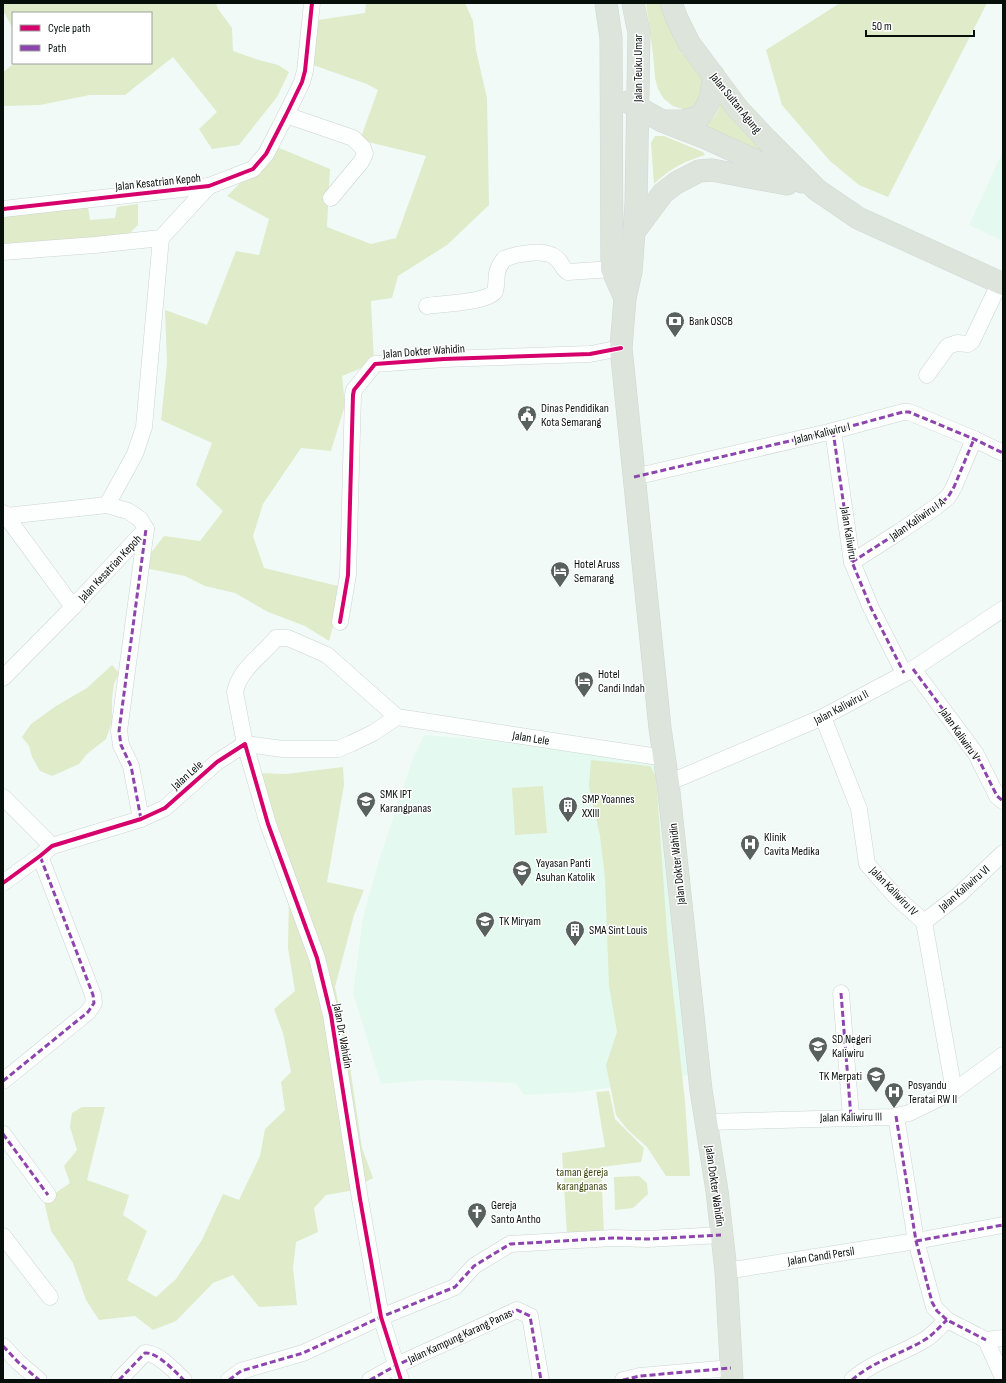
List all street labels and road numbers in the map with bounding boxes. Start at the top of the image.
street label: Jalan Teuku Umar [631,33,646,103]
street label: Jalan Sultan Agung [706,69,765,137]
street label: Jalan Kesatrian Kepoh [113,171,202,195]
street label: Jalan Dokter Wahidin [382,341,465,362]
street label: Jalan Kaliwiru I [791,419,852,448]
street label: Jalan Kaliwiru I A [886,494,949,545]
street label: Jalan Kaliwiru [837,505,860,560]
street label: Jalan Kesatrian Kepoh [75,532,145,606]
street label: Jalan Kaliwiru II [810,687,871,729]
street label: Jalan Kaliwiru V [936,704,983,764]
street label: Jalan Lele [510,728,551,749]
street label: Jalan Lele [168,757,206,794]
street label: Jalan Dokter Wahidin [666,822,689,907]
street label: Jalan Kaliwiru VI [935,862,993,915]
street label: Jalan Kaliwiru IV [866,863,921,920]
street label: Jalan Dr. Wahidin [329,1001,356,1070]
street label: Jalan Kaliwiru III [819,1109,882,1126]
street label: Jalan Dokter Wahidin [701,1143,728,1228]
street label: Jalan Candi Persil [786,1244,856,1269]
street label: Jalan Kampung Karang Panas [405,1306,515,1368]

